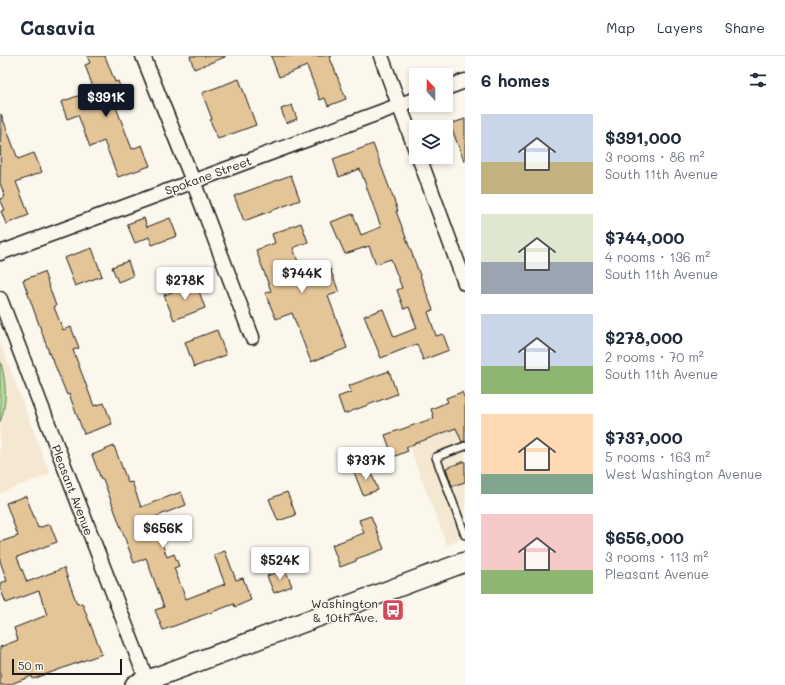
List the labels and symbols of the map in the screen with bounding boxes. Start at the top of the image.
north arrow [409,68,453,112]
pin: $391K [78,84,134,118]
street label: Spokane Street [162,152,254,198]
pin: $744K [274,260,330,294]
pin: $278K [157,267,213,301]
street label: Pleasant Avenue [48,442,98,538]
pin: $737K [338,447,394,481]
pin: $656K [135,515,191,549]
pin: $524K [252,547,308,581]
place label: Washington & 10th Ave. [311,595,378,625]
bus stop icon: Washington & 10th Ave. [380,597,406,623]
scale bar [12,657,122,676]

